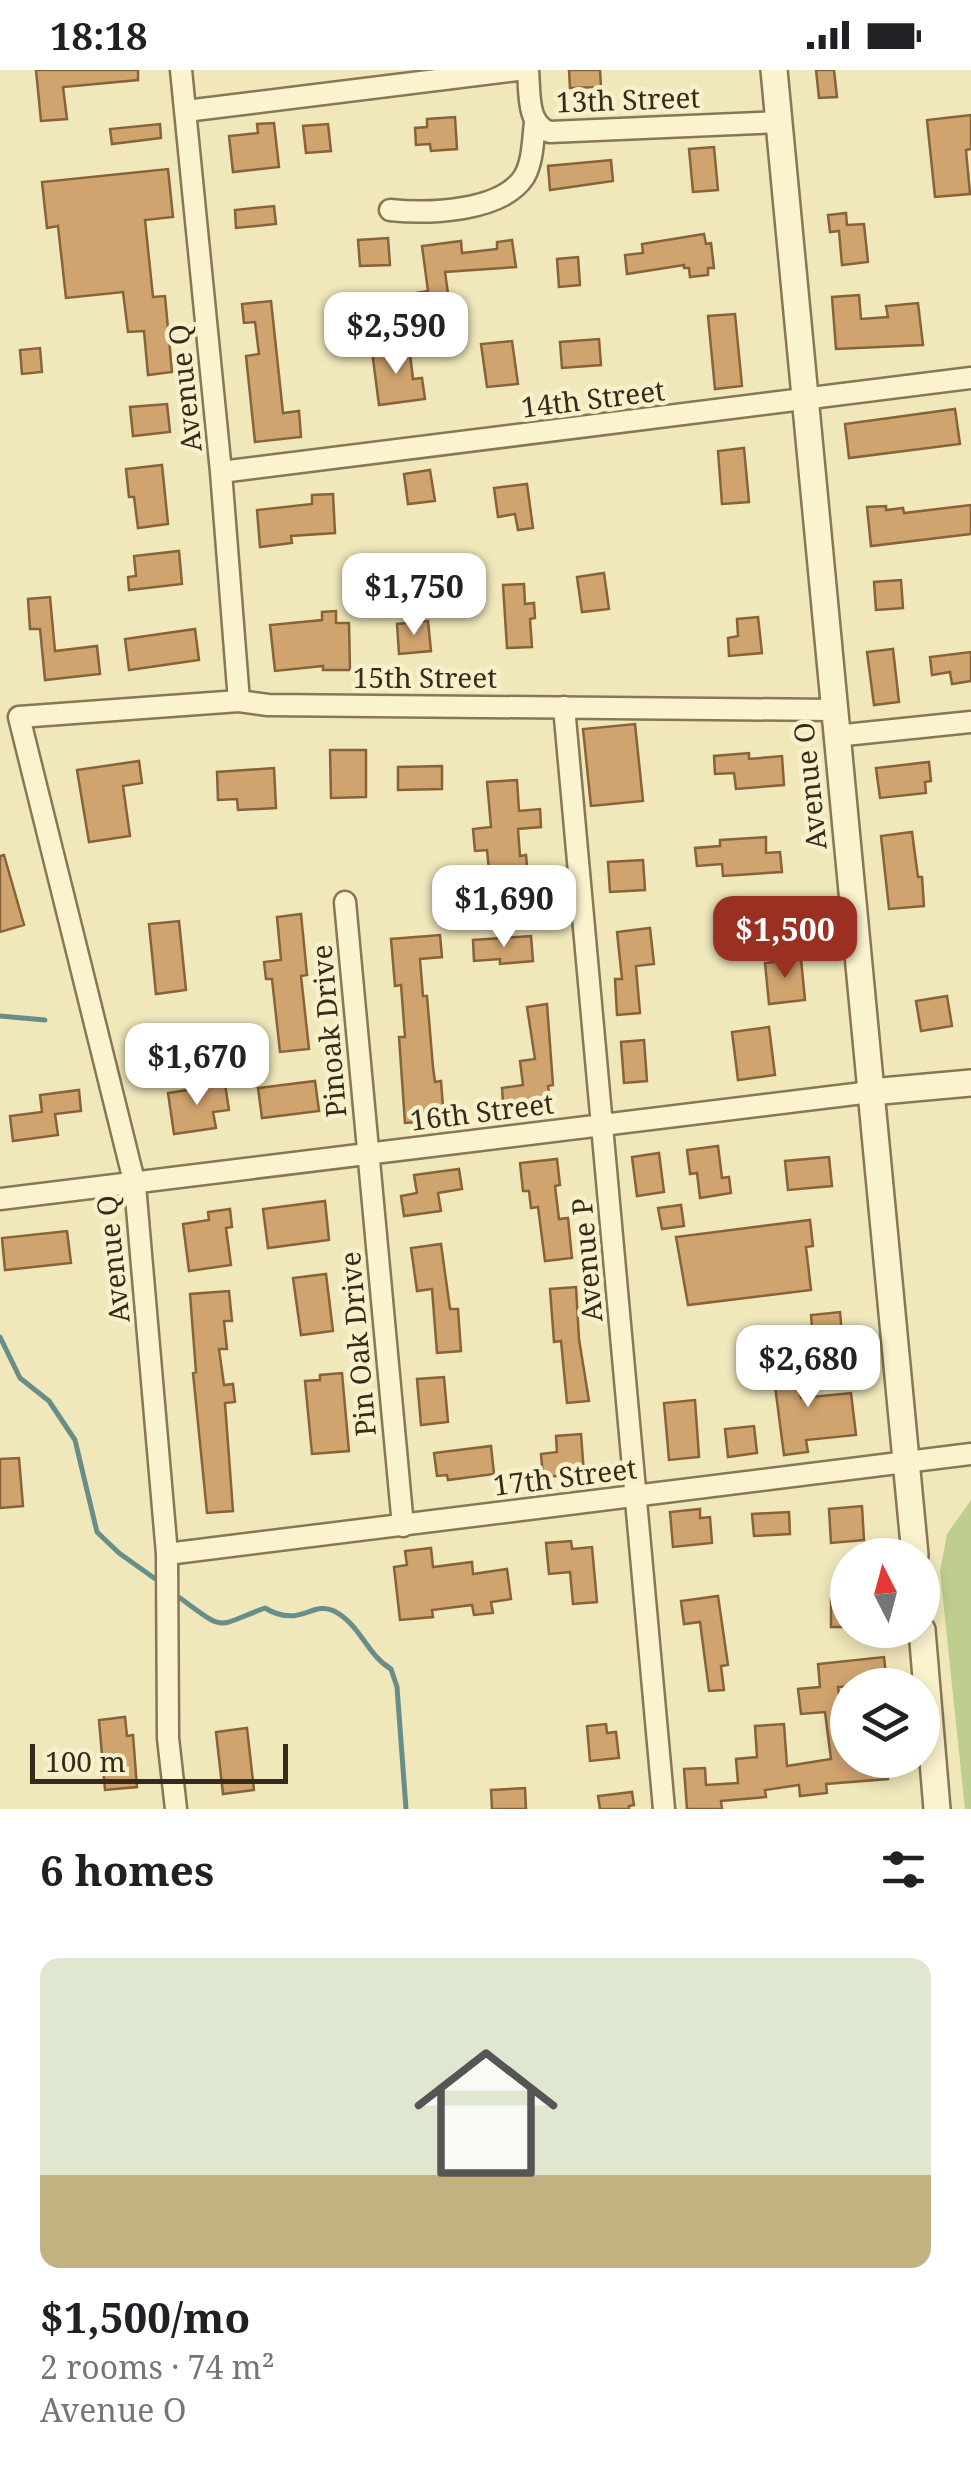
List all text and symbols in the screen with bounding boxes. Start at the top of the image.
text: 18:18 [50,9,147,61]
street label: 13th Street [555,77,701,121]
pin: $2,590 [315,292,477,377]
text: $2,590 [346,303,446,346]
street label: Avenue Q [158,322,210,454]
street label: 14th Street [519,370,667,426]
pin: $1,750 [333,553,495,638]
text: $1,750 [364,564,464,607]
street label: 15th Street [353,658,497,696]
street label: Avenue O [783,720,835,852]
pin: $1,690 [423,865,585,950]
text: $1,690 [454,876,554,919]
pin: $1,500 [704,896,866,981]
text: $1,500 [735,907,835,950]
street label: Pinoak Drive [302,943,354,1119]
pin: $1,670 [116,1023,278,1108]
text: $1,670 [147,1034,247,1077]
street label: 16th Street [408,1083,556,1139]
street label: Avenue Q [86,1193,138,1325]
street label: Avenue P [562,1197,610,1324]
street label: Pin Oak Drive [330,1250,384,1438]
pin: $2,680 [727,1325,889,1410]
text: $2,680 [758,1336,858,1379]
street label: 17th Street [491,1448,639,1504]
north arrow [830,1538,940,1648]
map controls [830,1538,940,1778]
button: layers [830,1668,940,1778]
scale bar [30,1739,288,1784]
text: 100 m [45,1742,126,1780]
text: 6 homes [40,1841,214,1898]
icon: filters [876,1842,931,1897]
icon: home [396,2023,576,2203]
text: $1,500/mo [40,2288,250,2345]
text: 2 rooms · 74 m² [40,2345,275,2388]
text: Avenue O [40,2388,186,2431]

